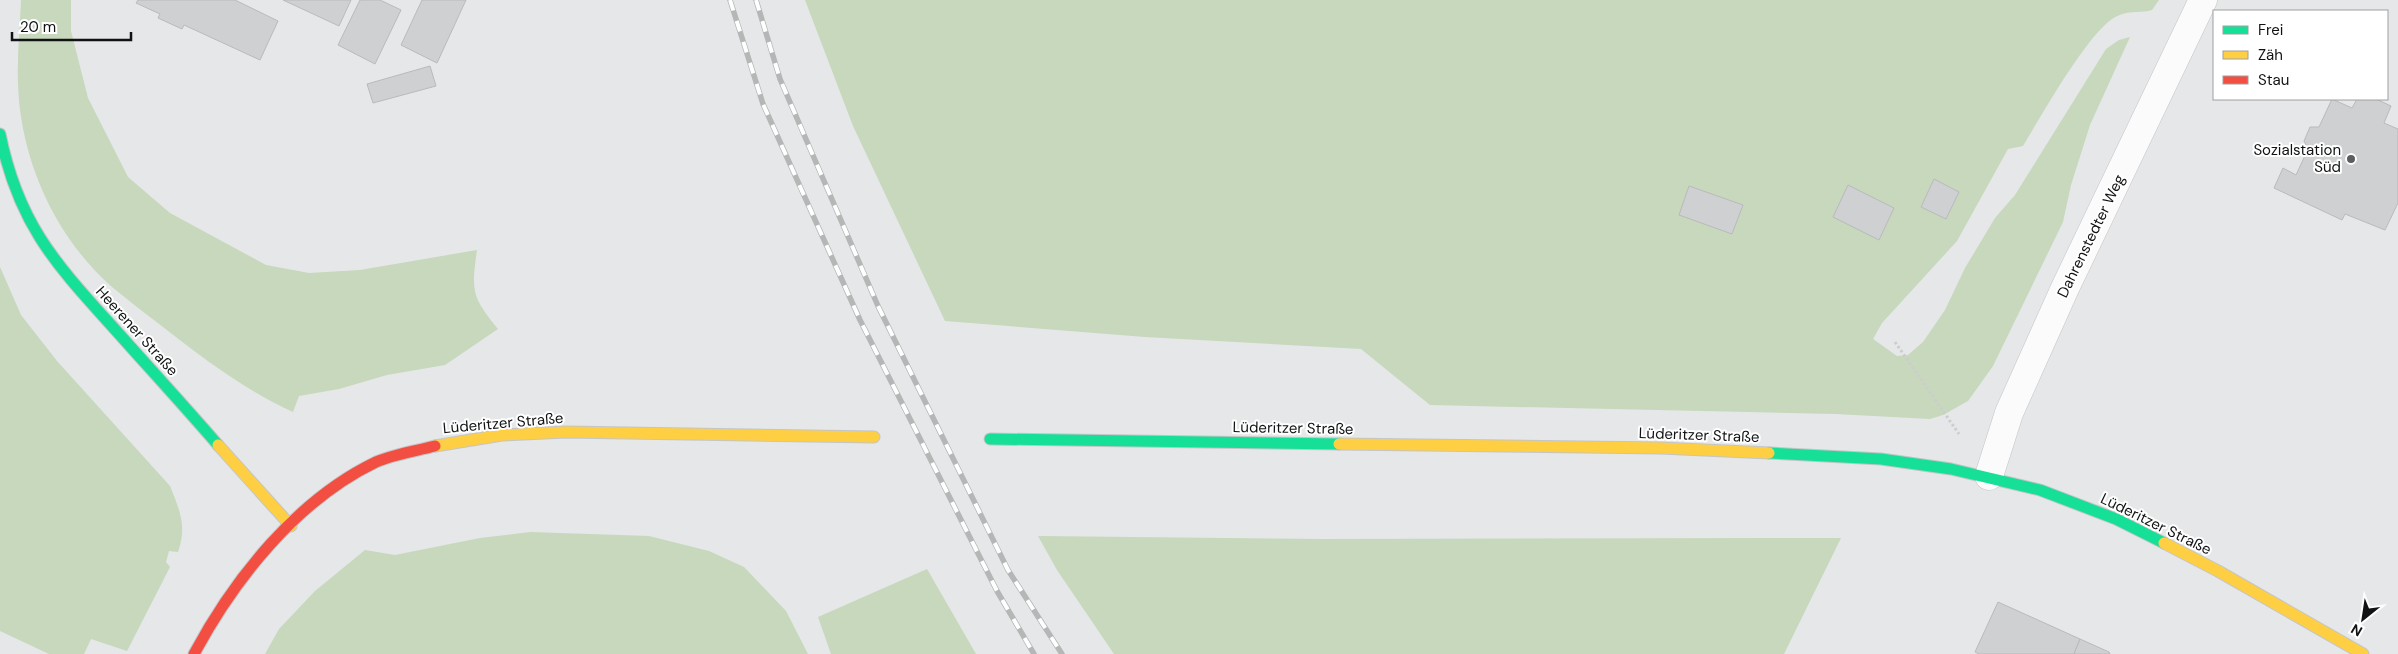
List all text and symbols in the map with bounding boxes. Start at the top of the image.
scale bar [12,10,131,42]
legend [2213,10,2388,100]
text: 20 m [20,17,56,37]
text: Frei [2258,20,2283,40]
text: Zäh [2258,45,2283,65]
text: Stau [2258,70,2289,90]
place label: Sozialstation Süd [2253,140,2341,177]
marker: Sozialstation Süd [2345,153,2357,165]
street label: Dahrenstedter Weg [2053,171,2129,301]
street label: Heerener Straße [91,282,183,380]
street label: Lüderitzer Straße [442,408,564,438]
street label: Lüderitzer Straße [1232,417,1354,439]
street label: Lüderitzer Straße [1638,423,1760,447]
street label: Lüderitzer Straße [2097,489,2215,559]
north arrow [2338,594,2388,644]
text: N [2348,620,2365,641]

